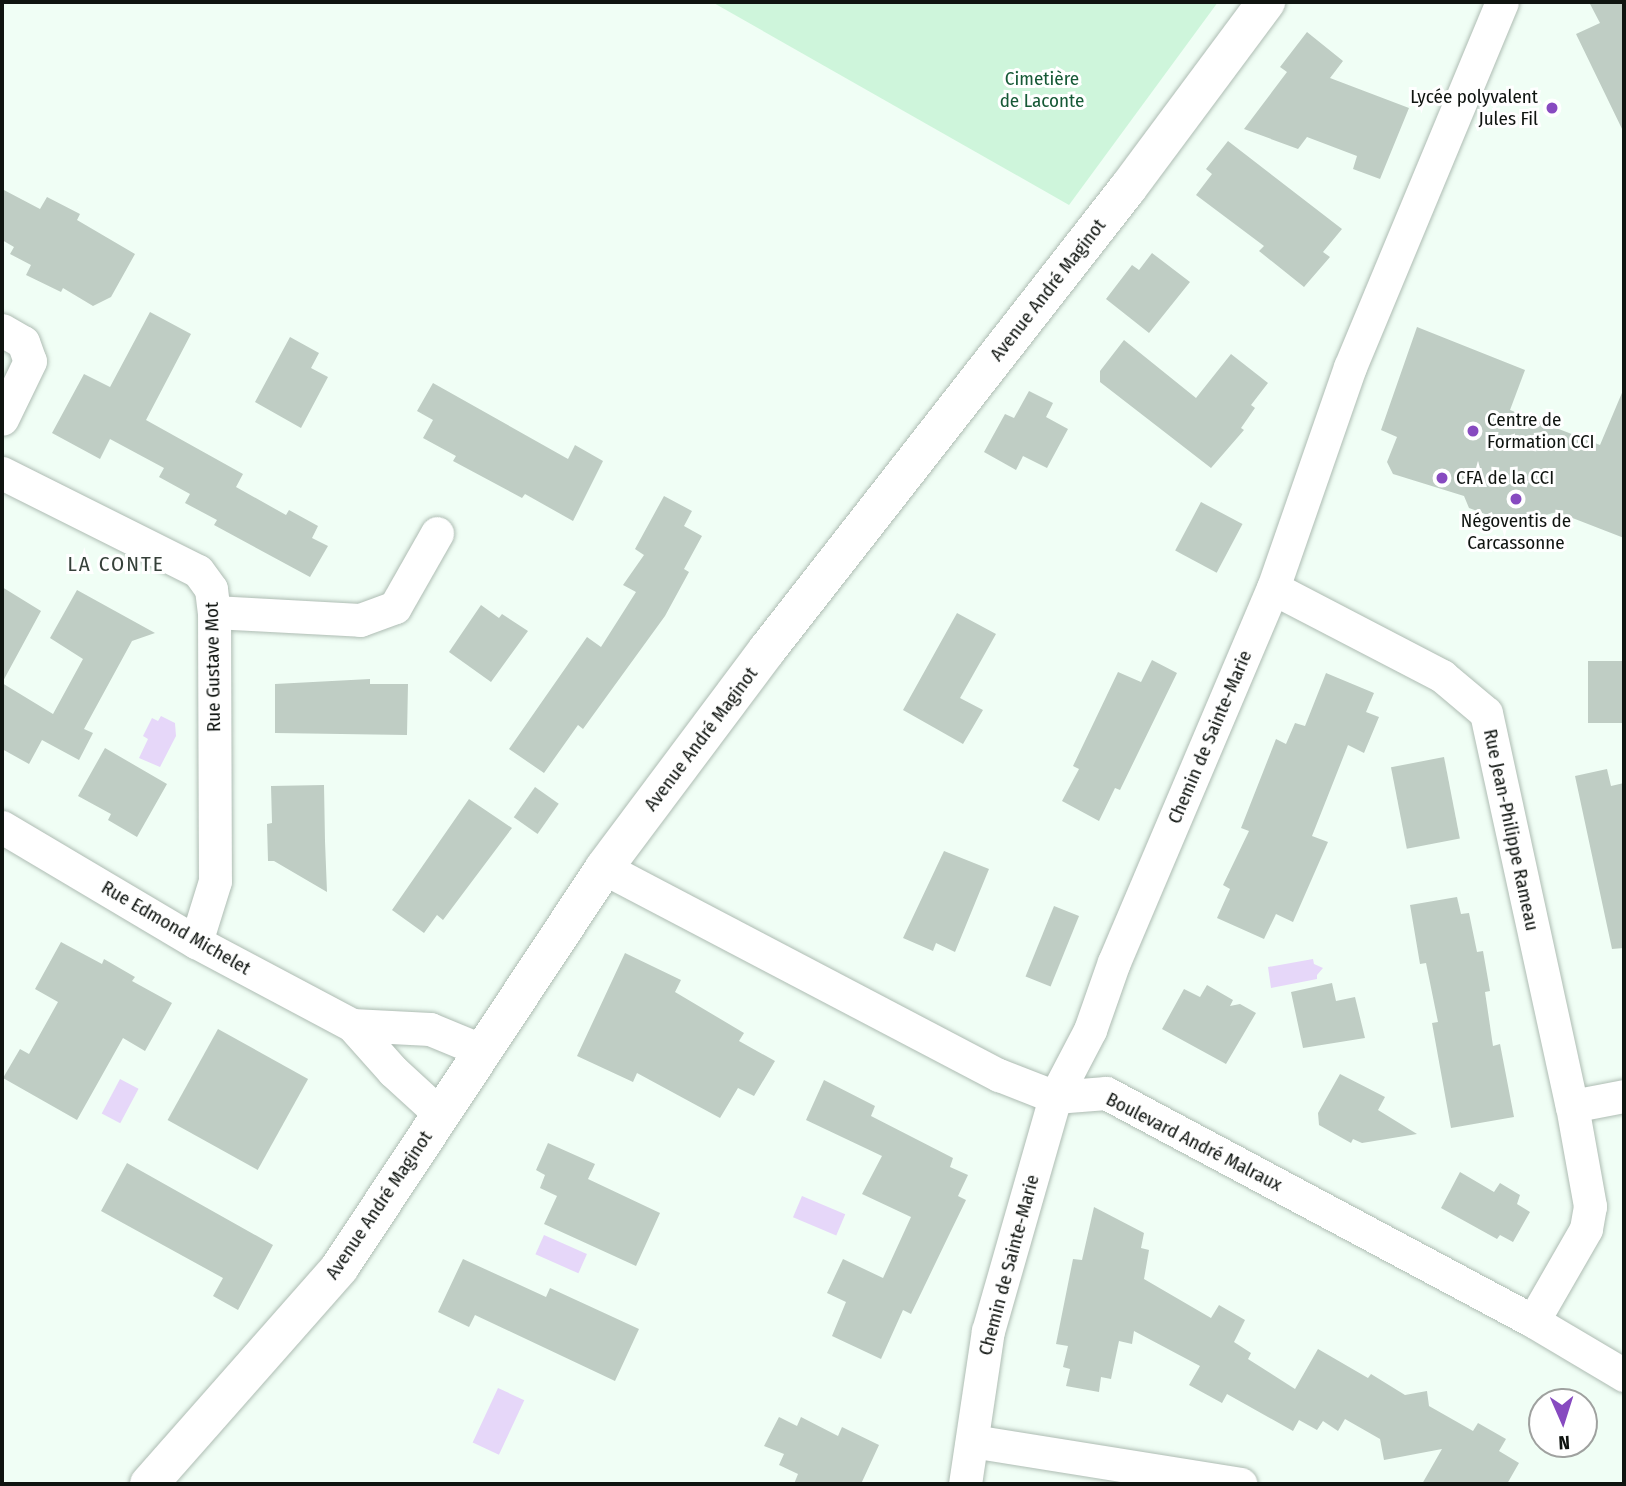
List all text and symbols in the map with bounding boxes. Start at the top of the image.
park label: Cimetière de Laconte [1000,68,1084,112]
place label: Lycée polyvalent Jules Fil [1410,86,1538,130]
marker: Lycée polyvalent Jules Fil [1544,100,1560,116]
street label: Avenue André Maginot [985,214,1111,366]
place label: Centre de Formation CCI [1487,409,1595,453]
marker: Centre de Formation CCI [1465,423,1481,439]
place label: CFA de la CCI [1456,467,1554,489]
marker: CFA de la CCI [1434,470,1450,486]
marker: Négoventis de Carcassonne [1508,491,1524,507]
place label: Négoventis de Carcassonne [1461,510,1571,554]
district label: LA CONTE [68,551,164,577]
street label: Rue Gustave Mot [200,602,226,732]
street label: Chemin de Sainte-Marie [1163,647,1257,827]
street label: Avenue André Maginot [639,663,763,815]
street label: Rue Jean-Philippe Rameau [1478,727,1544,933]
street label: Rue Edmond Michelet [97,876,255,980]
street label: Boulevard André Malraux [1102,1088,1286,1196]
street label: Avenue André Maginot [321,1126,437,1284]
street label: Chemin de Sainte-Marie [974,1172,1044,1358]
north arrow [1528,1388,1598,1458]
text: N [1558,1431,1570,1454]

